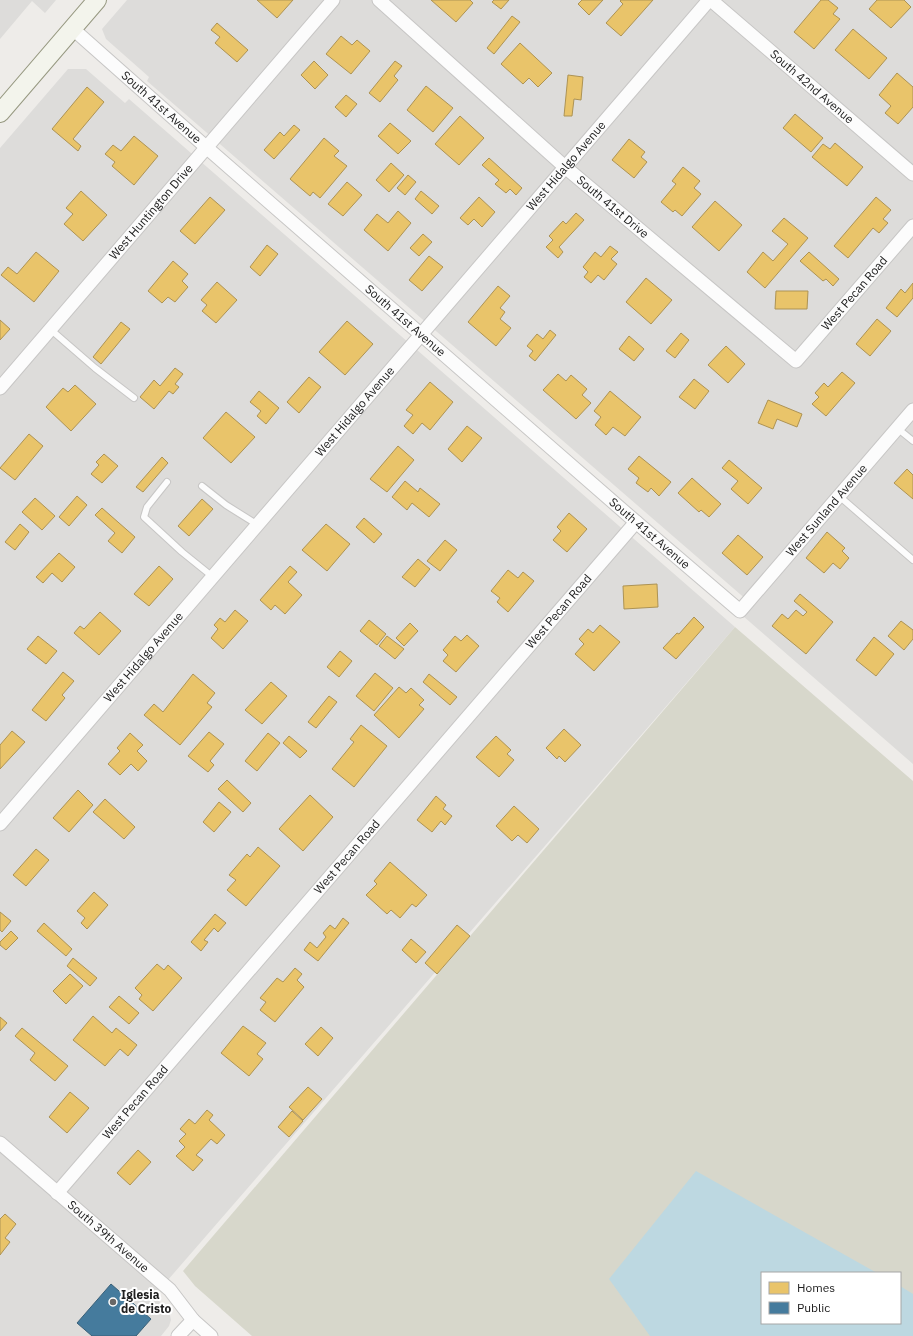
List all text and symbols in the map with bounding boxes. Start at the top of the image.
street label: South 42nd Avenue [767,46,857,127]
street label: South 41st Avenue [119,68,205,147]
street label: West Hidalgo Avenue [523,117,609,214]
street label: West Huntington Drive [106,161,196,262]
street label: South 41st Drive [574,172,652,241]
street label: West Pecan Road [818,253,890,333]
street label: South 41st Avenue [362,281,449,360]
street label: West Hidalgo Avenue [312,363,398,459]
street label: West Sunland Avenue [782,461,870,559]
street label: South 41st Avenue [606,494,694,572]
street label: West Pecan Road [522,571,595,651]
street label: West Hidalgo Avenue [100,608,186,705]
street label: West Pecan Road [311,816,383,897]
street label: West Pecan Road [99,1062,171,1142]
street label: South 39th Avenue [65,1197,153,1276]
legend [761,1272,901,1324]
text: Homes [797,1280,835,1295]
place label: Iglesia de Cristo [121,1287,171,1316]
marker: Iglesia de Cristo [108,1297,118,1307]
text: Public [797,1300,830,1315]

